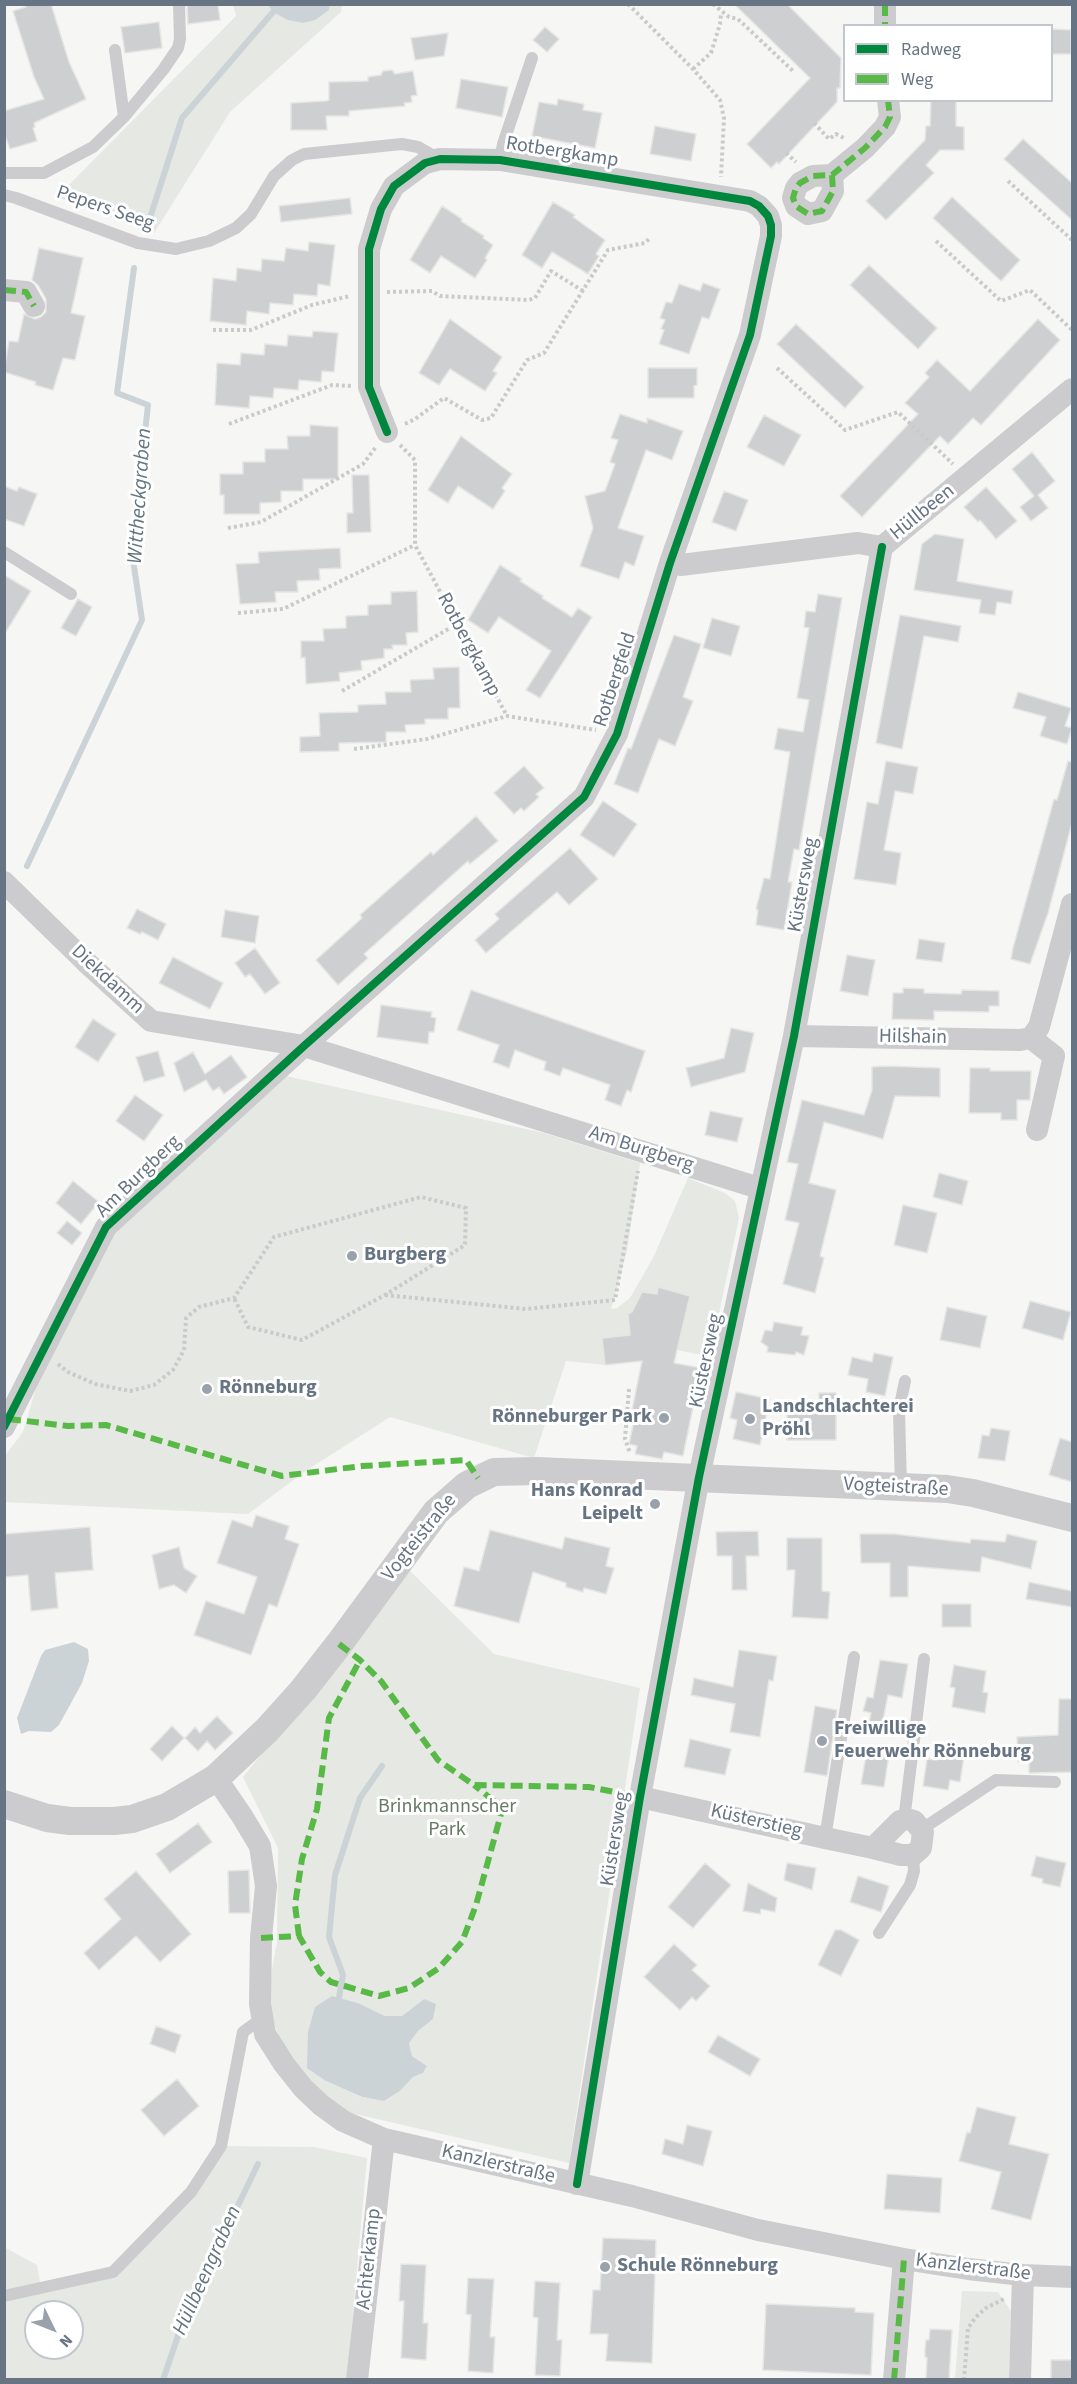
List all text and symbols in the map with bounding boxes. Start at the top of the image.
legend [843,24,1053,102]
text: Radweg [901,37,961,62]
text: Weg [901,67,933,92]
street label: Rotbergkamp [504,132,620,174]
street label: Pepers Seeg [53,181,157,237]
water label: Wittheckgraben [124,427,158,565]
street label: Hüllbeen [886,480,960,546]
street label: Rotbergkamp [431,589,505,701]
street label: Rotbergfeld [589,630,643,730]
street label: Küstersweg [784,836,824,934]
street label: Diekdamm [66,940,148,1020]
street label: Hilshain [879,1025,947,1051]
street label: Am Burgberg [586,1122,696,1178]
street label: Am Burgberg [92,1131,186,1223]
place label: Burgberg [364,1244,446,1268]
marker: Burgberg [345,1249,359,1263]
street label: Küstersweg [685,1312,729,1410]
place label: Rönneburg [219,1377,317,1401]
marker: Rönneburg [200,1382,214,1396]
place label: Landschlachterei Pröhl [762,1396,914,1443]
place label: Rönneburger Park [492,1406,652,1430]
marker: Rönneburger Park [657,1411,671,1425]
marker: Landschlachterei Pröhl [743,1412,757,1426]
street label: Vogteistraße [843,1473,949,1503]
place label: Hans Konrad Leipelt [531,1480,643,1527]
street label: Vogteistraße [378,1490,462,1586]
marker: Hans Konrad Leipelt [648,1497,662,1511]
place label: Freiwillige Feuerwehr Rönneburg [834,1718,1031,1765]
marker: Freiwillige Feuerwehr Rönneburg [815,1734,829,1748]
street label: Küstersweg [597,1790,635,1888]
park label: Brinkmannscher Park [378,1796,516,1843]
street label: Küsterstieg [708,1800,804,1844]
street label: Kanzlerstraße [439,2140,557,2190]
water label: Hüllbeengraben [168,2203,248,2339]
street label: Achterkamp [353,2207,387,2311]
street label: Kanzlerstraße [914,2249,1032,2287]
place label: Schule Rönneburg [617,2255,778,2279]
marker: Schule Rönneburg [598,2260,612,2274]
north arrow [24,2300,84,2360]
text: N [54,2330,77,2352]

